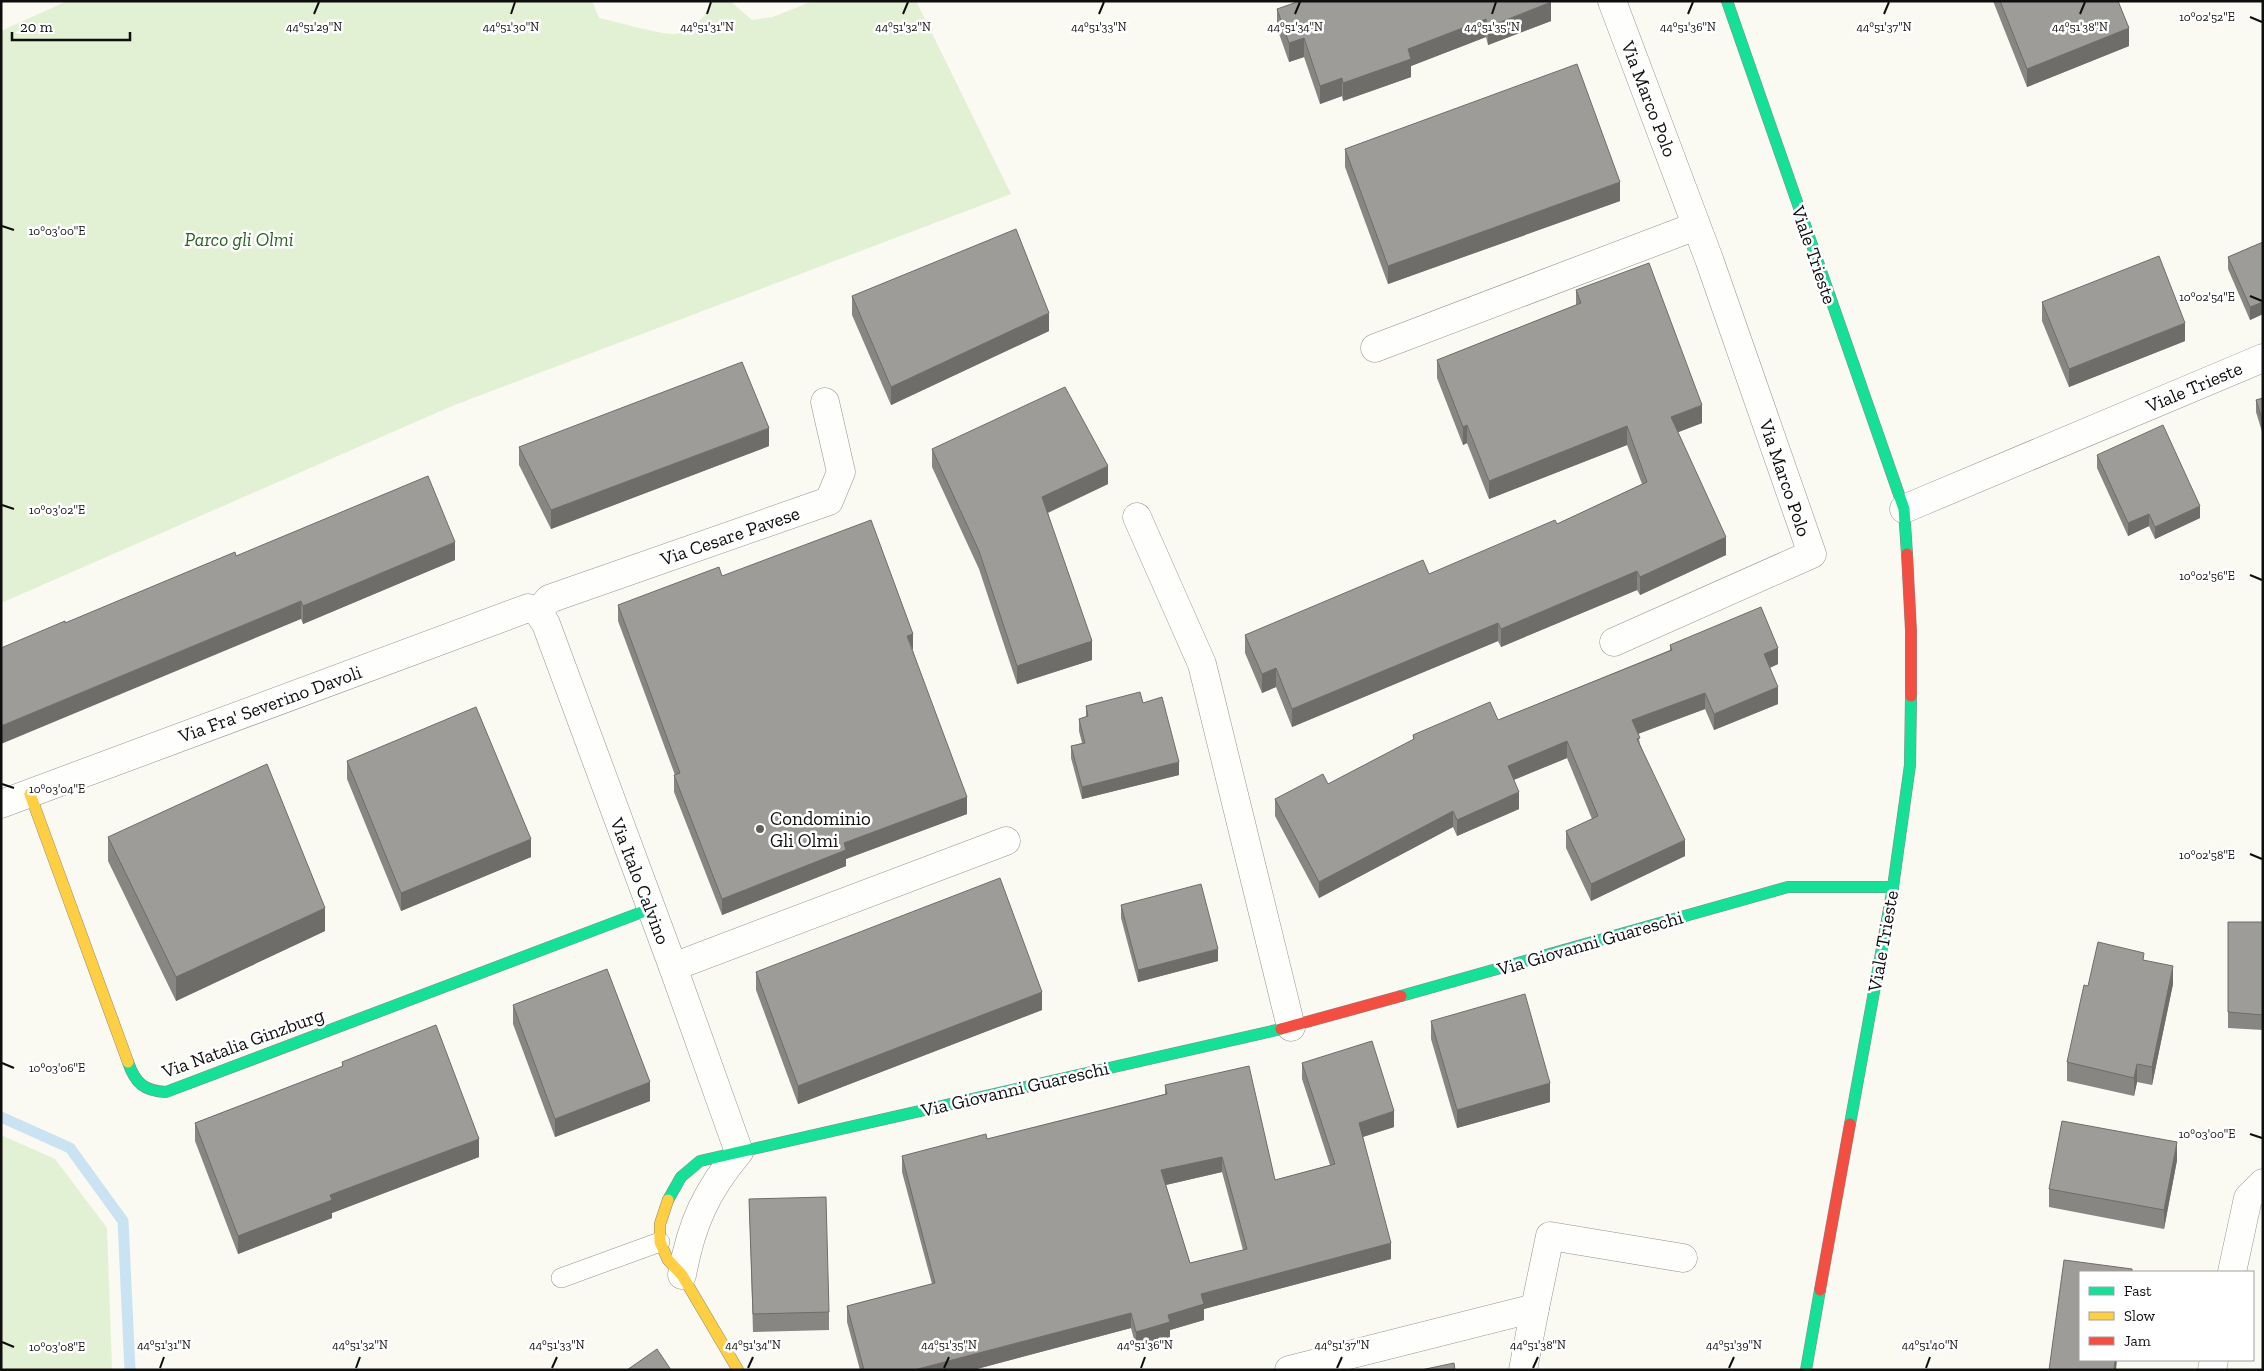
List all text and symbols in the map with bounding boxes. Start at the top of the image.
scale bar [12,10,130,42]
text: 10°02'52"E [2179,10,2235,24]
text: 20 m [20,18,53,36]
text: 44°51'29"N [286,20,342,34]
text: 44°51'30"N [483,20,539,34]
text: 44°51'31"N [680,20,734,34]
text: 44°51'32"N [875,20,931,34]
text: 44°51'33"N [1071,20,1127,34]
text: 44°51'34"N [1267,20,1323,34]
text: 44°51'35"N [1464,20,1520,34]
text: 44°51'36"N [1660,20,1716,34]
text: 44°51'37"N [1856,20,1912,34]
text: 44°51'38"N [2052,20,2108,34]
street label: Via Marco Polo [1616,37,1682,160]
street label: Viale Trieste [1786,202,1842,307]
text: 10°03'00"E [29,224,85,238]
park label: Parco gli Olmi [184,228,294,251]
text: 10°02'54"E [2179,290,2235,304]
street label: Viale Trieste [2141,356,2246,418]
street label: Via Marco Polo [1754,415,1816,540]
street label: Via Cesare Pavese [656,501,803,571]
text: 10°03'02"E [29,503,85,517]
text: 10°02'56"E [2179,569,2235,583]
street label: Via Fra' Severino Davoli [174,660,365,748]
text: 10°03'04"E [29,782,85,796]
place label: Condominio Gli Olmi [770,807,871,852]
street label: Via Italo Calvino [605,813,675,948]
marker: Condominio Gli Olmi [754,823,766,835]
text: 10°02'58"E [2179,848,2235,862]
street label: Viale Trieste [1863,889,1903,994]
street label: Via Giovanni Guareschi [1494,906,1685,981]
street label: Via Natalia Ginzburg [158,1003,328,1083]
street label: Via Giovanni Guareschi [918,1056,1111,1122]
text: 10°03'06"E [29,1061,85,1075]
text: 10°03'00"E [2179,1127,2235,1141]
legend [2079,1271,2254,1361]
text: Fast [2124,1282,2152,1300]
text: Slow [2124,1307,2156,1325]
text: Jam [2124,1332,2151,1350]
text: 44°51'31"N [137,1338,191,1352]
text: 44°51'32"N [332,1338,388,1352]
text: 44°51'33"N [529,1338,585,1352]
text: 44°51'34"N [725,1338,781,1352]
text: 44°51'35"N [921,1338,977,1352]
text: 44°51'36"N [1117,1338,1173,1352]
text: 44°51'37"N [1314,1338,1370,1352]
text: 44°51'38"N [1510,1338,1566,1352]
text: 44°51'39"N [1706,1338,1762,1352]
text: 44°51'40"N [1902,1338,1958,1352]
text: 10°03'08"E [29,1340,85,1354]

